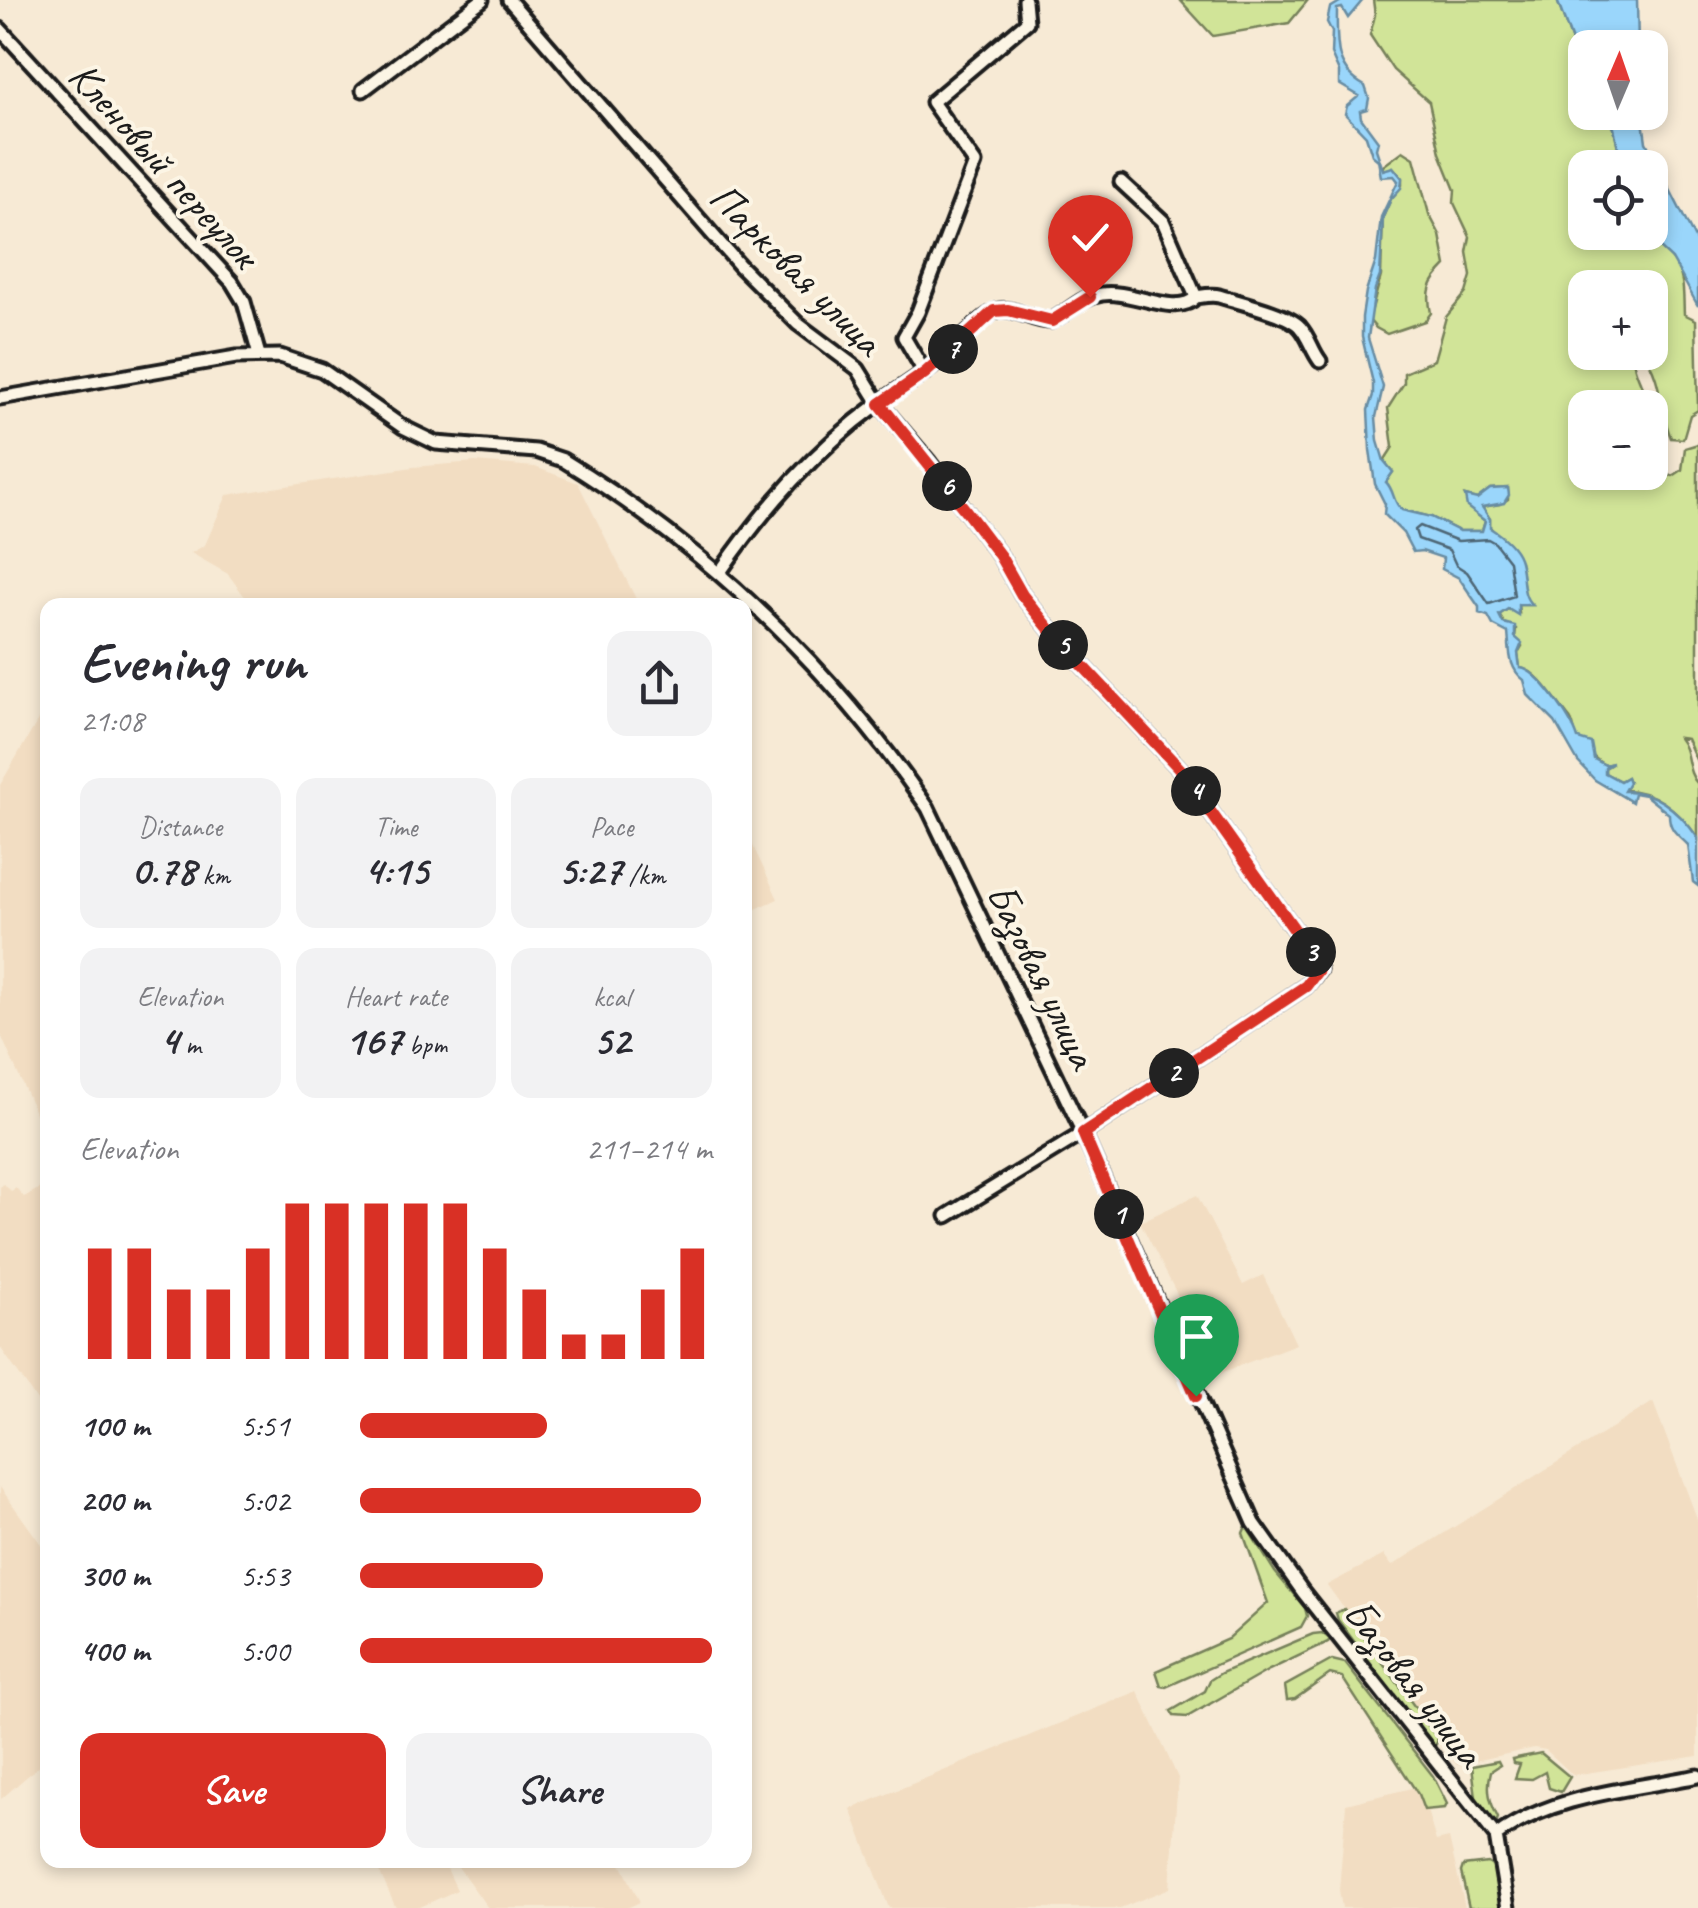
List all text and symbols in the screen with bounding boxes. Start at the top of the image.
north arrow [1568,30,1668,130]
map controls [1568,30,1668,490]
street label: Кленовый переулок [57,51,273,282]
button: locate [1568,150,1668,250]
street label: Парковая улица [698,171,896,369]
pin [1048,195,1133,298]
icon: check [1063,210,1118,265]
button: + [1568,270,1668,370]
pin: 7 [928,324,978,374]
text: 7 [947,331,959,366]
button: − [1568,390,1668,490]
pin: 6 [922,461,972,511]
text: 6 [940,468,954,503]
pin: 5 [1038,620,1088,670]
text: Evening run [80,627,305,697]
text: 5 [1057,627,1069,662]
button: share [607,631,712,736]
text: 21:08 [80,700,144,741]
pin: 4 [1171,766,1221,816]
text: 4 [1190,773,1202,808]
text: Distance [139,809,222,844]
text: Time [375,809,417,844]
text: Pace [590,809,633,844]
text: 0.78 [131,844,196,897]
text: 4:15 [364,844,428,897]
text: 5:27 [558,844,622,897]
text: km [196,857,230,892]
text: /km [622,857,665,892]
street label: Базовая улица [974,874,1110,1079]
pin: 3 [1286,927,1336,977]
text: 3 [1305,934,1317,969]
text: Elevation [137,979,223,1014]
text: Heart rate [345,979,447,1014]
text: kcal [593,979,630,1014]
text: 4 [160,1014,179,1067]
text: 167 [345,1014,402,1067]
text: 52 [593,1014,630,1067]
text: m [179,1027,201,1062]
text: bpm [402,1027,447,1062]
pin: 2 [1149,1048,1199,1098]
text: 2 [1168,1055,1180,1090]
text: Elevation [80,1128,178,1169]
text: 211–214 m [586,1128,712,1169]
pin: 1 [1094,1189,1144,1239]
text: 1 [1113,1196,1125,1231]
pin [1154,1294,1239,1397]
icon: arrive [1169,1309,1224,1364]
text: 100 m [80,1405,149,1446]
text: 5:51 [240,1405,290,1446]
text: 200 m [80,1480,149,1521]
text: 5:02 [240,1480,290,1521]
text: 300 m [80,1555,149,1596]
text: 5:53 [240,1555,290,1596]
street label: Базовая улица [1332,1588,1498,1780]
text: 400 m [80,1630,149,1671]
text: 5:00 [240,1630,290,1671]
button: Save [80,1733,386,1848]
button: Share [406,1733,712,1848]

